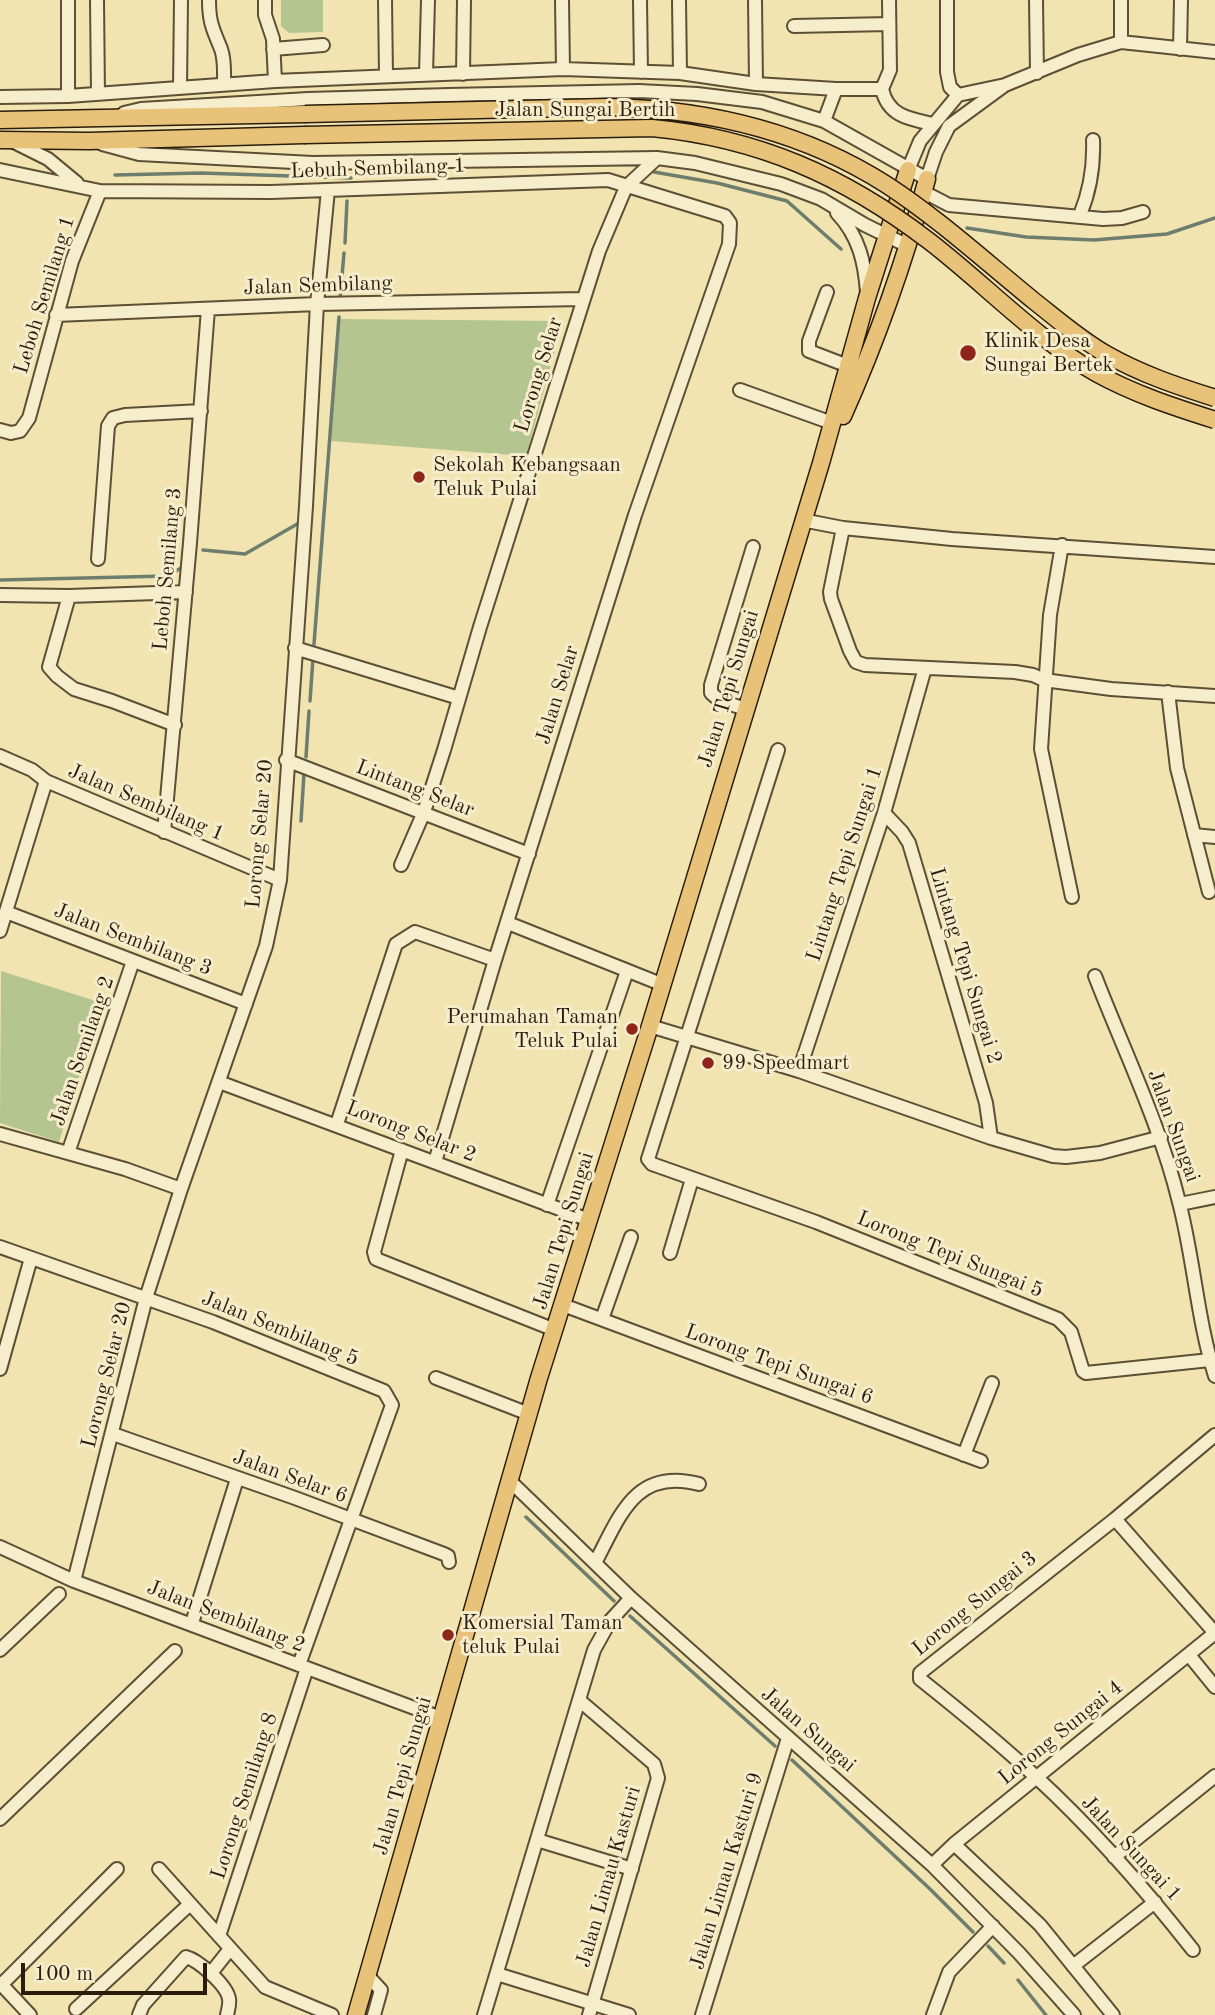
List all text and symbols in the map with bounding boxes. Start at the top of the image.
street label: Jalan Sungai Bertih [494,97,676,123]
street label: Lebuh Sembilang 1 [290,153,466,185]
street label: Leboh Semilang 1 [9,213,81,377]
street label: Jalan Sembilang [243,271,393,301]
street label: Lorong Selar [509,314,569,436]
place label: Klinik Desa Sungai Bertek [984,328,1114,378]
marker: Klinik Desa Sungai Bertek [958,343,978,363]
place label: Sekolah Kebangsaan Teluk Pulai [433,452,621,502]
marker: Sekolah Kebangsaan Teluk Pulai [411,469,427,485]
street label: Leboh Semilang 3 [148,486,188,652]
street label: Jalan Tepi Sungai [693,607,765,771]
street label: Jalan Selar [531,642,585,748]
street label: Lintang Selar [352,755,478,823]
street label: Lorong Selar 20 [241,758,279,910]
street label: Jalan Sembilang 1 [64,759,228,847]
street label: Lintang Tepi Sungai 1 [801,763,889,965]
street label: Lintang Tepi Sungai 2 [923,865,1007,1067]
street label: Jalan Sembilang 3 [50,898,216,982]
street label: Jalan Semilang 2 [46,973,120,1129]
place label: Perumahan Taman Teluk Pulai [447,1004,618,1054]
marker: Perumahan Taman Teluk Pulai [624,1021,640,1037]
place label: 99 Speedmart [722,1050,849,1076]
marker: 99 Speedmart [700,1055,716,1071]
street label: Jalan Sungai [1141,1066,1205,1186]
street label: Lorong Selar 2 [342,1096,480,1168]
street label: Jalan Tepi Sungai [528,1149,600,1313]
street label: Lorong Tepi Sungai 5 [853,1206,1047,1304]
street label: Jalan Sembilang 5 [198,1286,362,1372]
street label: Lorong Selar 20 [77,1299,137,1451]
street label: Lorong Tepi Sungai 6 [681,1319,877,1411]
street label: Jalan Selar 6 [229,1445,351,1509]
street label: Lorong Sungai 3 [908,1546,1042,1662]
street label: Jalan Sembilang 2 [143,1575,309,1659]
place label: Komersial Taman teluk Pulai [462,1610,623,1660]
marker: Komersial Taman teluk Pulai [440,1627,456,1643]
street label: Lorong Sungai 4 [994,1675,1128,1791]
street label: Jalan Sungai [755,1682,861,1778]
street label: Jalan Tepi Sungai [368,1694,438,1858]
street label: Lorong Semilang 8 [206,1709,284,1883]
street label: Jalan Limau Kasturi 9 [685,1769,769,1973]
street label: Jalan Limau Kasturi [571,1784,647,1970]
street label: Jalan Sungai 1 [1075,1791,1187,1907]
scale bar [24,1948,210,1992]
text: 100 m [34,1964,93,1985]

